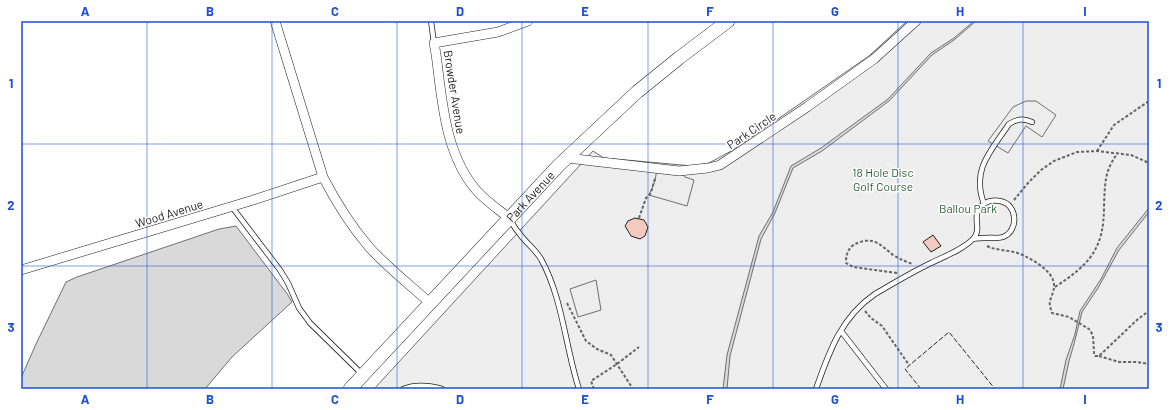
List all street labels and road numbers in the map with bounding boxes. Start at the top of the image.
street label: Browder Avenue [441,49,469,135]
street label: Park Circle [724,109,778,151]
street label: Park Avenue [503,168,557,224]
street label: Wood Avenue [133,196,205,230]

